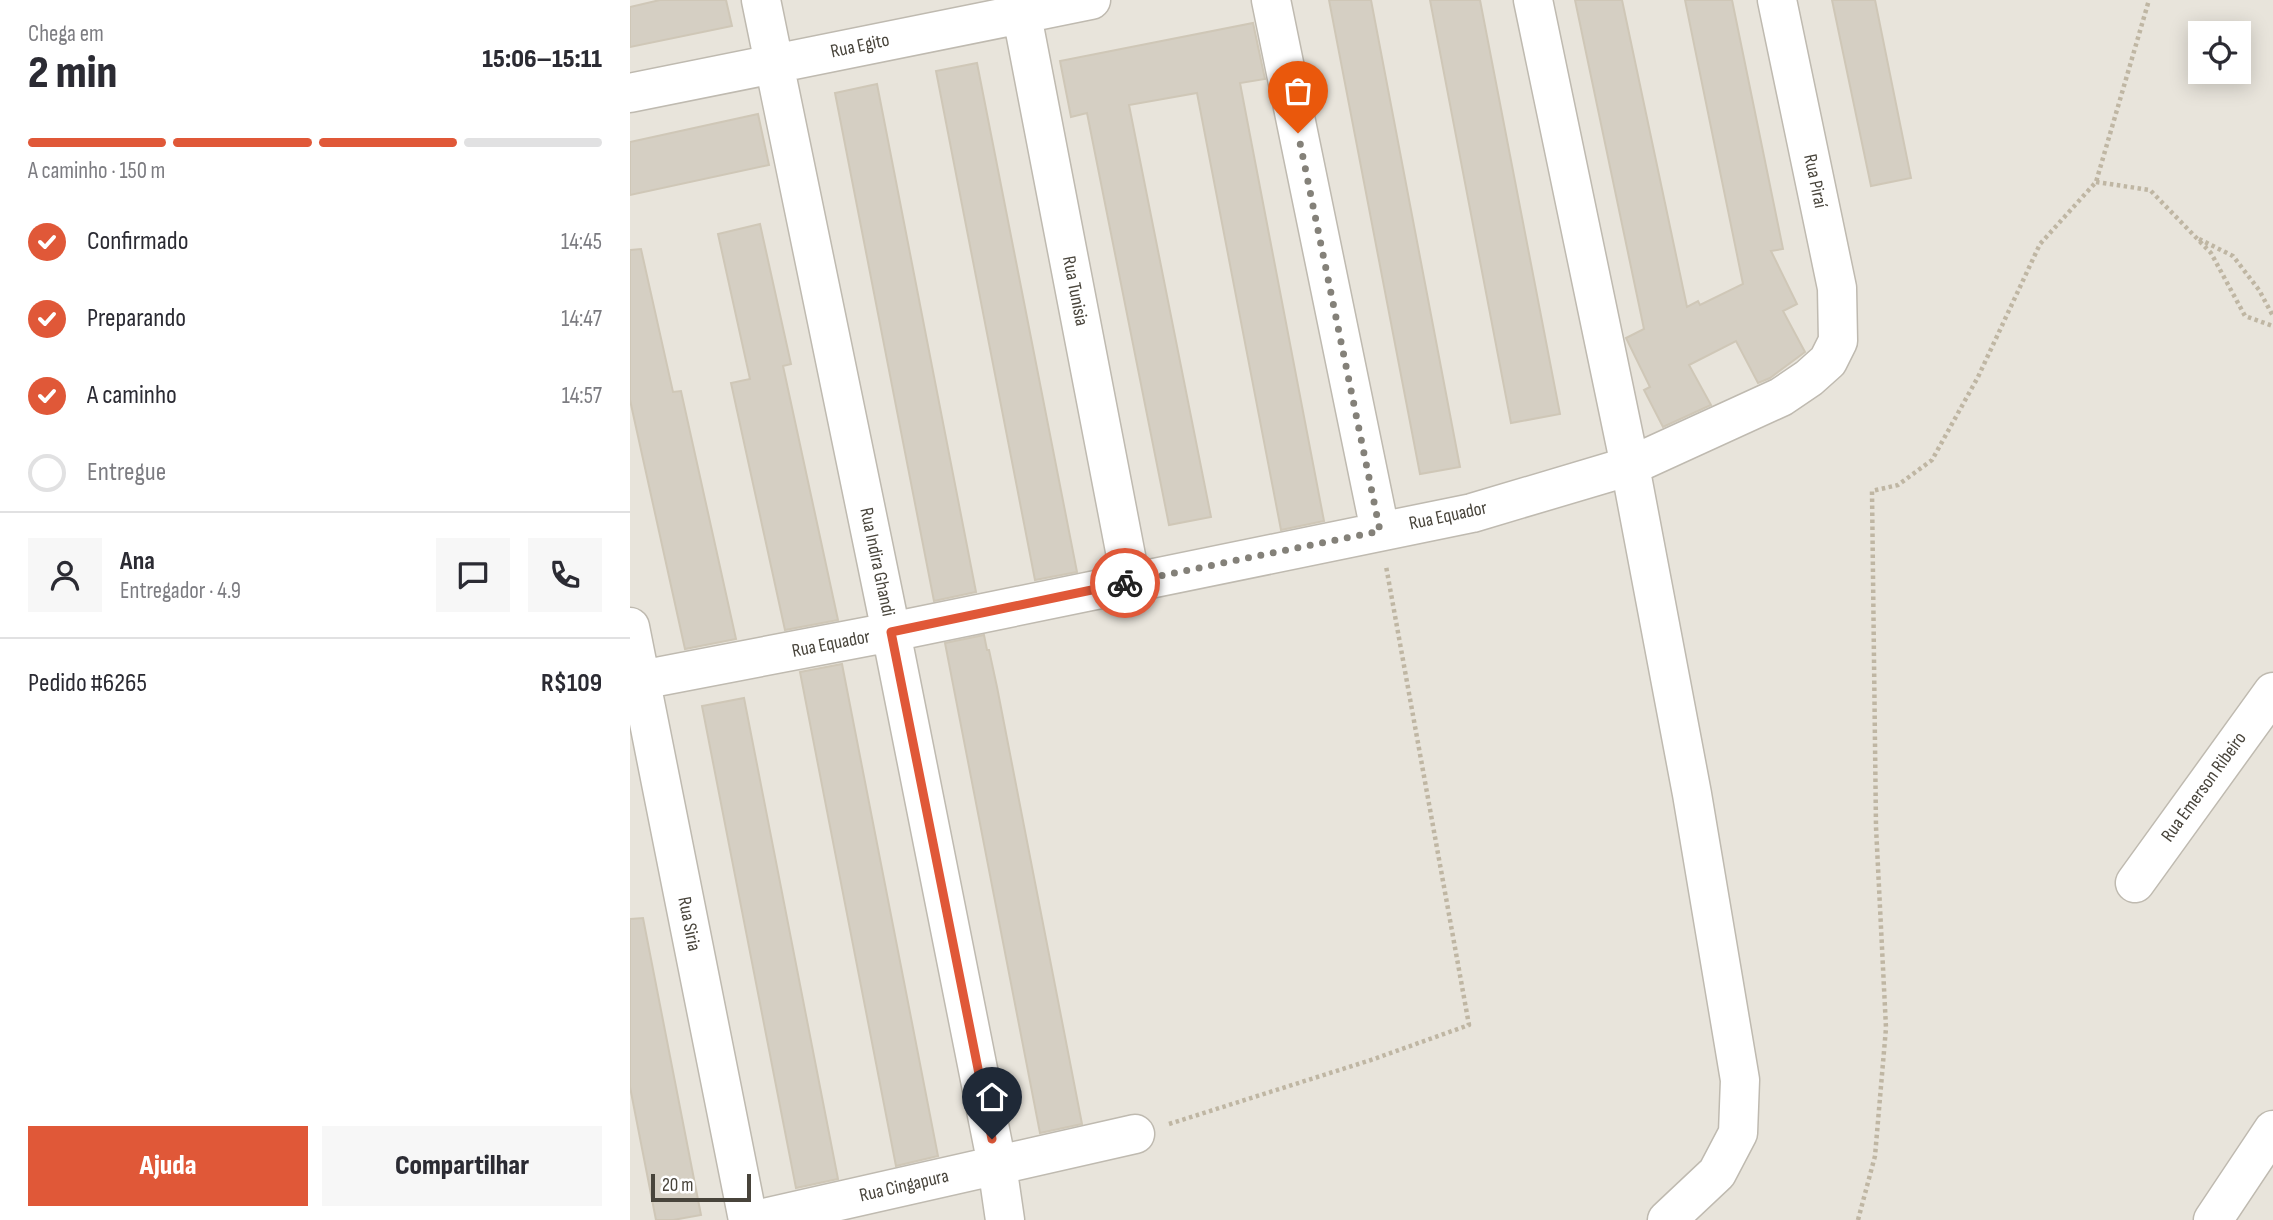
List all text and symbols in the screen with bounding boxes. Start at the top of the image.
text: Chega em [28,20,104,48]
map controls [2188,21,2251,84]
button: locate [2188,21,2251,84]
street label: Rua Egito [828,29,892,63]
text: 15:06–15:11 [482,44,602,75]
text: 2 min [28,46,117,101]
pin [1268,61,1328,133]
icon: bag [1279,72,1317,110]
street label: Rua Piraí [1798,152,1832,211]
text: A caminho · 150 m [28,157,165,185]
icon: check [28,223,66,261]
text: Confirmado [87,226,188,257]
text: 14:45 [561,228,602,256]
street label: Rua Tunisia [1057,254,1093,328]
icon: check [28,300,66,338]
text: Preparando [87,303,186,334]
text: 14:47 [561,305,602,333]
icon: check [28,377,66,415]
text: A caminho [87,380,177,411]
text: 14:57 [562,382,602,410]
text: Entregue [87,457,166,488]
street label: Rua Equador [1407,496,1490,535]
street label: Rua Indira Ghandi [854,506,900,618]
button: person [28,538,102,612]
button: chat [436,538,510,612]
button: phone [528,538,602,612]
text: Ana [120,546,155,577]
courier [1090,548,1160,618]
icon: bike [1106,564,1144,602]
text: Entregador · 4.9 [120,577,241,605]
street label: Rua Equador [790,625,873,663]
text: Pedido #6265 [28,668,147,699]
text: R$109 [541,668,602,699]
street label: Rua Emerson Ribeiro [2156,728,2252,846]
street label: Rua Siria [672,895,706,953]
pin [962,1067,1022,1139]
icon: home [973,1078,1011,1116]
button: Ajuda [28,1126,308,1206]
button: Compartilhar [322,1126,602,1206]
street label: Rua Cingapura [857,1165,951,1207]
scale bar [651,1171,751,1203]
text: 20 m [662,1174,694,1197]

